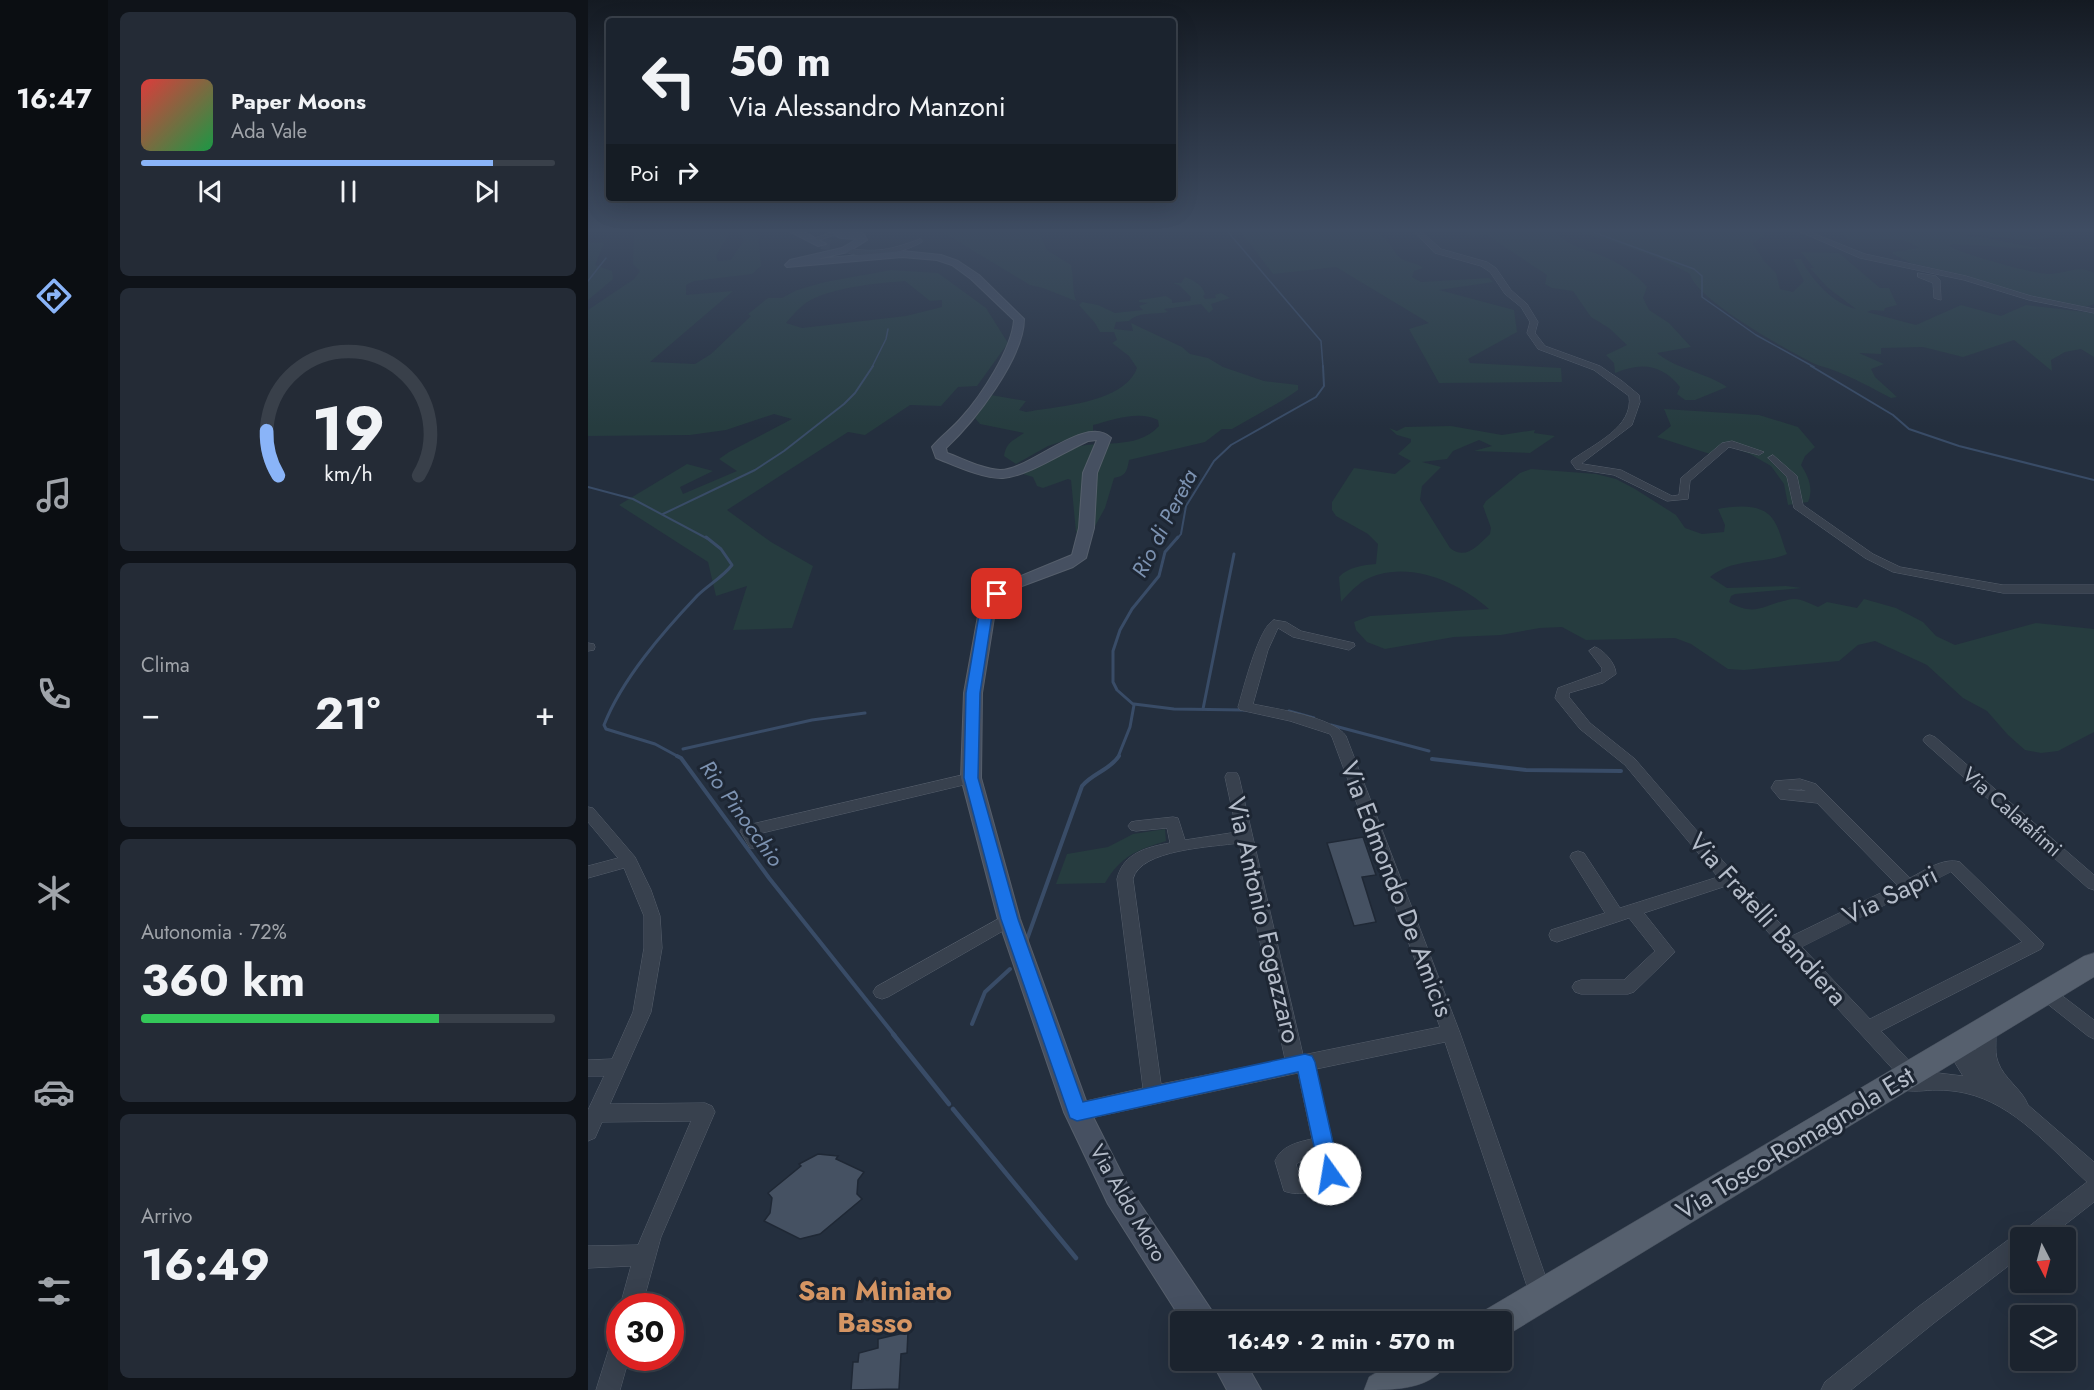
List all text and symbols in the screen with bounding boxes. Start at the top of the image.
text: 50 m [729,31,831,92]
icon: left [630,42,708,120]
text: 16:47 [16,79,92,118]
text: Paper Moons [231,85,366,117]
text: Via Alessandro Manzoni [729,87,1006,126]
text: Ada Vale [231,117,307,146]
icon: right [671,156,704,189]
text: Poi [630,157,659,189]
icon: previous [194,175,227,208]
icon: pause [332,175,365,208]
icon: next [470,175,503,208]
icon: directions [33,275,75,317]
text: 19 [311,384,385,474]
text: km/h [324,459,372,490]
water label: Rio di Pereta [1123,463,1205,583]
icon: music [33,474,75,516]
pin [971,568,1022,619]
icon: arrive [980,577,1013,610]
text: Clima [141,651,190,680]
icon: phone [33,673,75,715]
text: 21° [315,681,380,746]
text: − [141,690,160,737]
text: + [535,690,555,737]
water label: Rio Pinocchio [692,753,792,873]
street label: Via Edmondo De Amicis [1331,756,1463,1022]
street label: Via Calatafimi [1956,760,2068,864]
street label: Via Antonio Fogazzaro [1217,793,1311,1047]
street label: Via Fratelli Bandiera [1680,824,1856,1014]
street label: Via Sapri [1836,856,1944,934]
icon: climate [33,872,75,914]
text: Autonomia · 72% [141,918,287,947]
text: 360 km [141,948,305,1013]
street label: Via Tosco-Romagnola Est [1669,1056,1922,1229]
icon: car [33,1071,75,1113]
street label: Via Aldo Moro [1082,1139,1174,1267]
position arrow [1298,1142,1362,1206]
text: Arrivo [141,1202,193,1231]
north arrow [2010,1227,2076,1293]
map controls [2010,1227,2076,1371]
text: 16:49 [141,1232,270,1297]
icon: filters [33,1270,75,1312]
district label: San Miniato Basso [798,1270,952,1343]
speed limit sign: 30 [606,1293,684,1371]
button: layers [2010,1305,2076,1371]
text: 16:49 · 2 min · 570 m [1227,1325,1455,1357]

